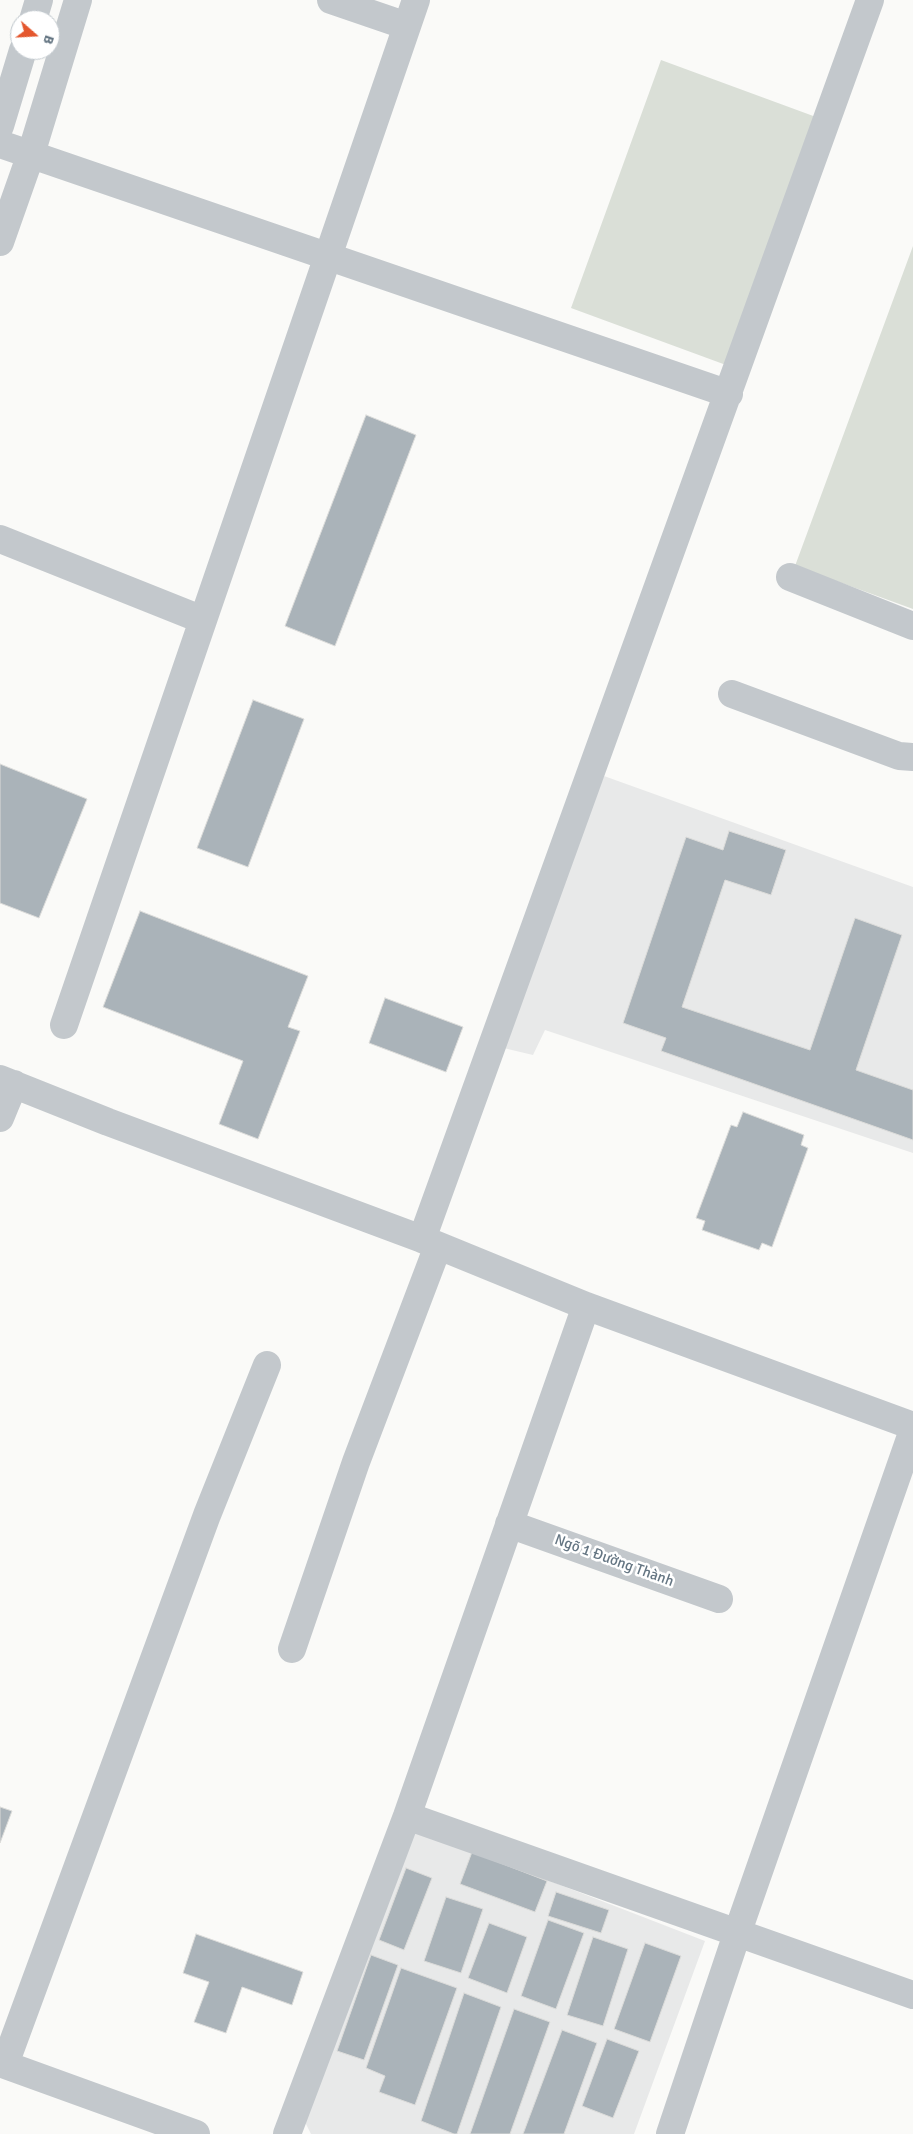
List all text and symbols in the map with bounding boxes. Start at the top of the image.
north arrow [10,10,60,60]
text: B [39,33,58,47]
street label: Ngõ 1 Đường Thành [552,1531,676,1591]

